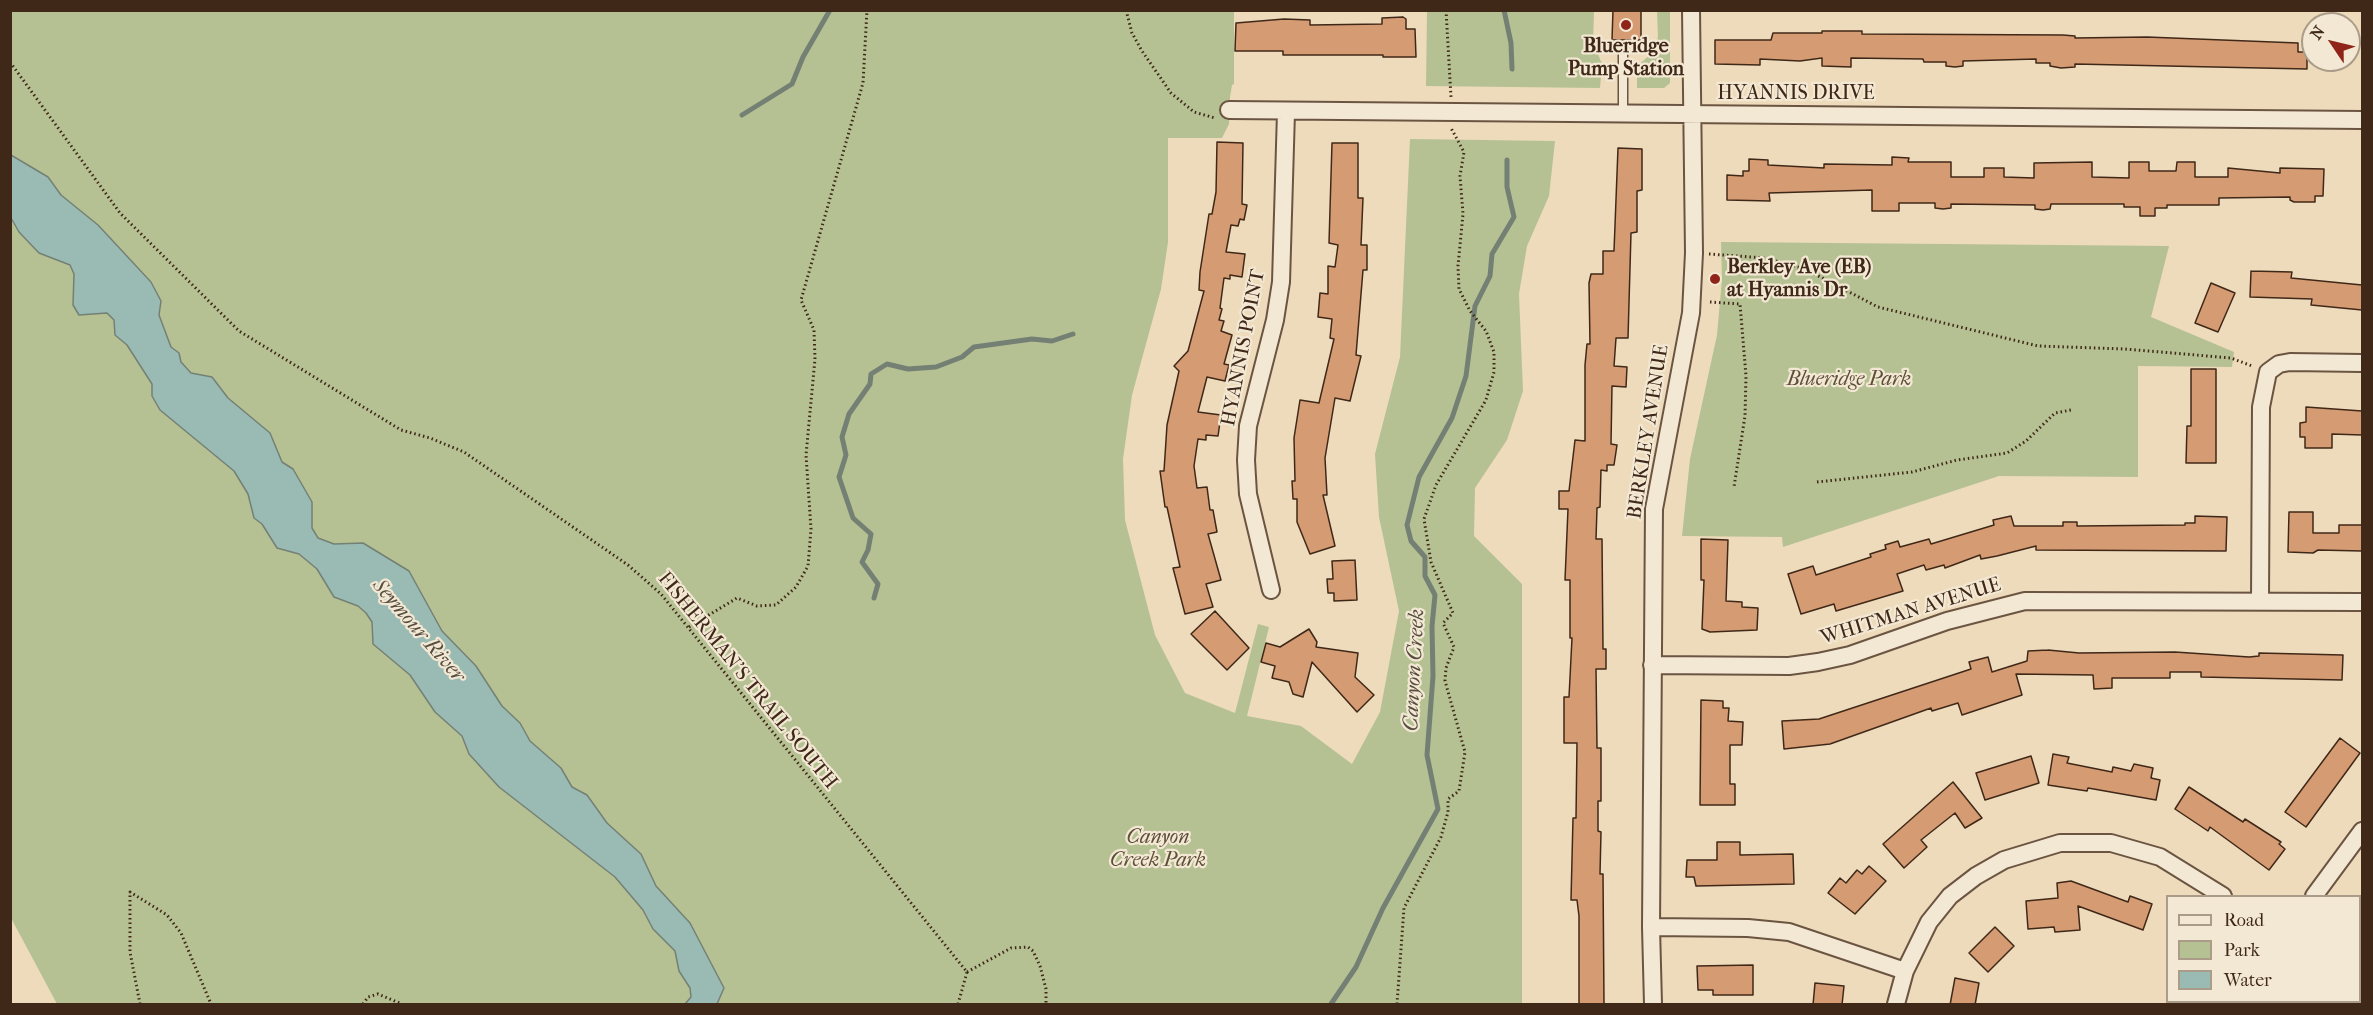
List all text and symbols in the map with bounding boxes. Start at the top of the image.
north arrow [2301,12,2361,72]
marker: Blueridge Pump Station [1619,18,1633,32]
text: N [2306,22,2329,43]
place label: Blueridge Pump Station [1568,35,1684,82]
street label: HYANNIS DRIVE [1717,82,1875,106]
place label: Berkley Ave (EB) at Hyannis Dr [1727,256,1871,303]
street label: HYANNIS POINT [1217,268,1271,428]
marker: Berkley Ave (EB) at Hyannis Dr [1708,272,1722,286]
street label: BERKLEY AVENUE [1623,343,1675,521]
park label: Blueridge Park [1787,368,1911,392]
street label: FISHERMAN'S TRAIL SOUTH [652,568,842,794]
street label: WHITMAN AVENUE [1818,573,2004,651]
water label: Seymour River [366,574,470,688]
water label: Canyon Creek [1399,608,1431,732]
park label: Canyon Creek Park [1110,826,1206,873]
legend [2166,895,2361,1003]
text: Road [2224,910,2264,931]
text: Park [2224,940,2260,961]
text: Water [2224,970,2272,991]

